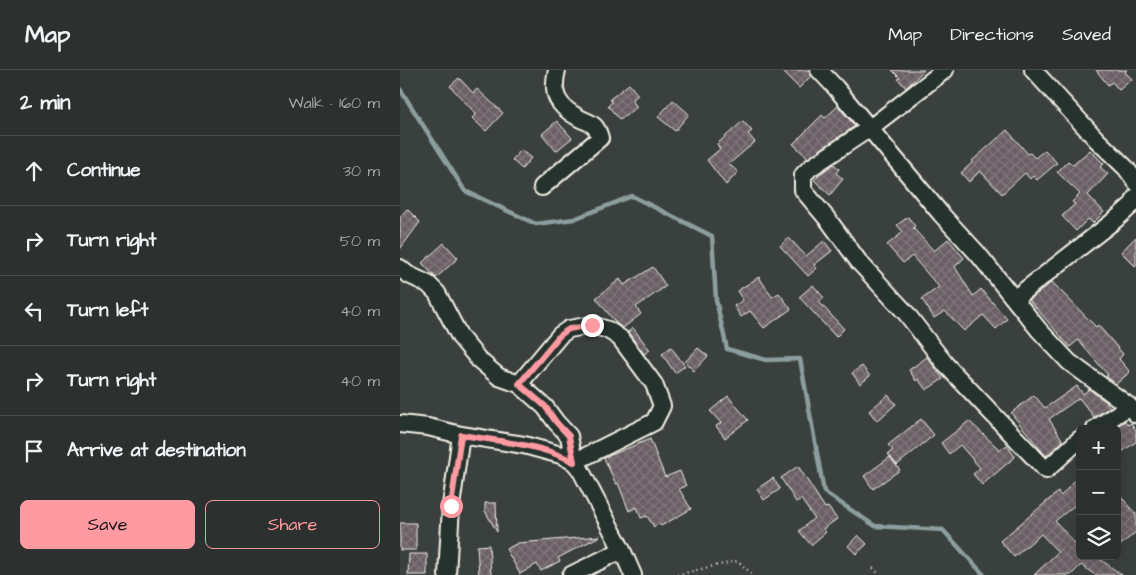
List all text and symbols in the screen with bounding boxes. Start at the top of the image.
text: Map [25,18,70,52]
text: Map [888,22,922,47]
text: Directions [950,22,1034,47]
text: Saved [1062,22,1111,47]
text: 2 min [20,88,70,117]
text: Walk · 160 m [288,92,380,114]
icon: ahead [20,157,48,185]
text: Continue [67,157,141,184]
text: 30 m [343,160,380,182]
icon: right [20,227,48,255]
text: Turn right [67,227,156,254]
text: 50 m [340,230,380,252]
icon: left [20,297,48,325]
text: Turn left [67,297,148,324]
text: 40 m [340,300,380,322]
route end [581,314,604,337]
icon: right [20,367,48,395]
text: Turn right [67,367,156,394]
text: 40 m [340,370,380,392]
map controls [1076,425,1121,560]
button: + [1076,425,1121,470]
icon: arrive [20,437,48,465]
text: Arrive at destination [67,437,246,464]
button: − [1076,470,1121,515]
route start [440,495,463,518]
button: Save [20,500,195,549]
button: Share [205,500,380,549]
button: layers [1076,515,1121,560]

